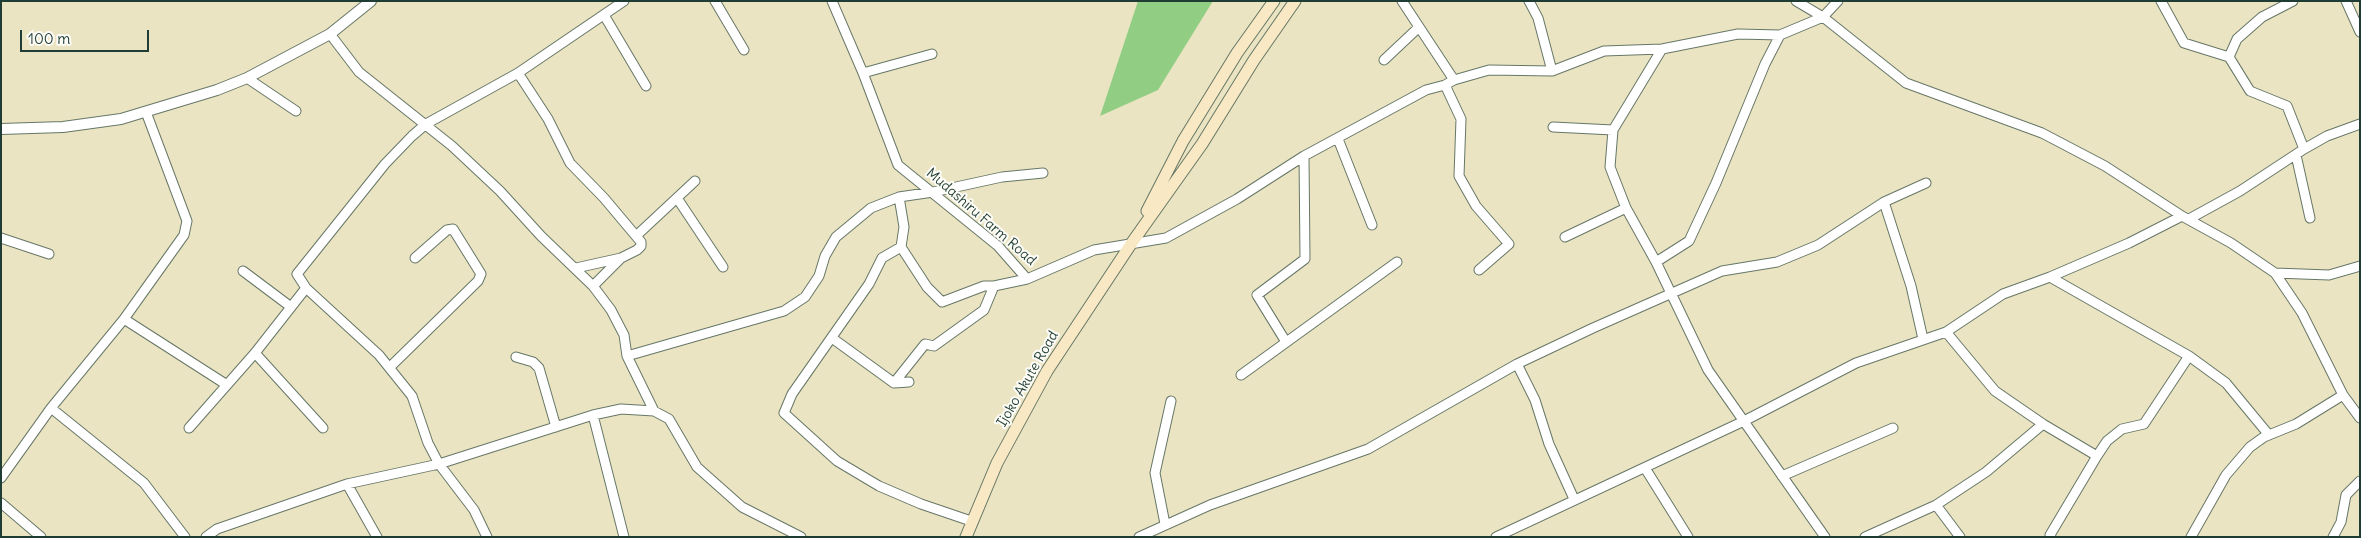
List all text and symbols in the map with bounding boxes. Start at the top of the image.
scale bar [22,20,151,52]
text: 100 m [28,29,70,48]
street label: Mudashiru Farm Road [923,165,1039,269]
street label: Ijoko Akute Road [994,328,1062,430]

